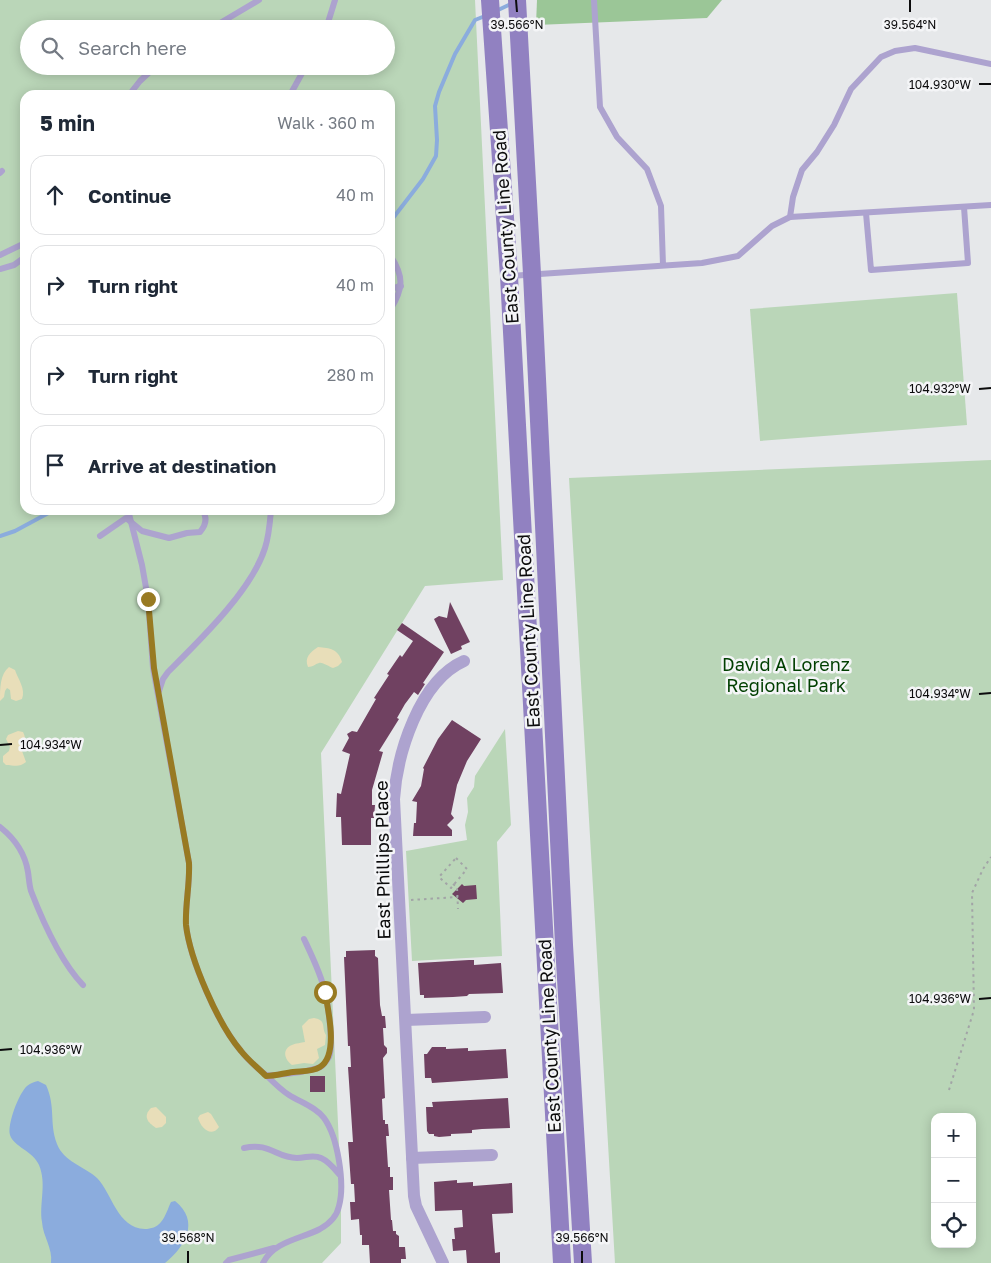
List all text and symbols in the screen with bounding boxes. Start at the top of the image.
text: 39.566°N [490,17,544,32]
text: 39.564°N [884,17,936,32]
search box [20,20,395,75]
icon: search [38,34,66,62]
text: Search here [78,36,187,59]
text: 104.930°W [909,77,972,92]
text: 5 min [40,110,95,136]
text: Walk · 360 m [277,113,375,133]
street label: East County Line Road [487,129,523,325]
icon: ahead [41,181,69,209]
text: Continue [88,184,171,207]
text: 40 m [336,185,374,205]
icon: right [41,271,69,299]
text: Turn right [88,274,178,297]
text: 40 m [336,275,374,295]
icon: right [41,361,69,389]
text: Turn right [88,364,178,387]
text: 280 m [327,365,374,385]
text: 104.932°W [909,381,971,396]
icon: arrive [41,451,69,479]
text: Arrive at destination [88,454,276,477]
street label: East County Line Road [512,533,544,729]
route end [137,588,160,611]
park label: David A Lorenz Regional Park [722,653,850,696]
text: 104.934°W [909,686,971,701]
text: 104.934°W [20,737,82,752]
street label: East Phillips Place [370,780,394,940]
street label: East County Line Road [533,938,565,1134]
route start [314,981,337,1004]
text: 104.936°W [909,991,971,1006]
text: 104.936°W [20,1042,82,1057]
map controls [931,1113,976,1248]
button: + [931,1113,976,1158]
button: − [931,1158,976,1203]
button: locate [931,1203,976,1248]
text: 39.568°N [161,1230,215,1245]
text: 39.566°N [555,1230,609,1245]

